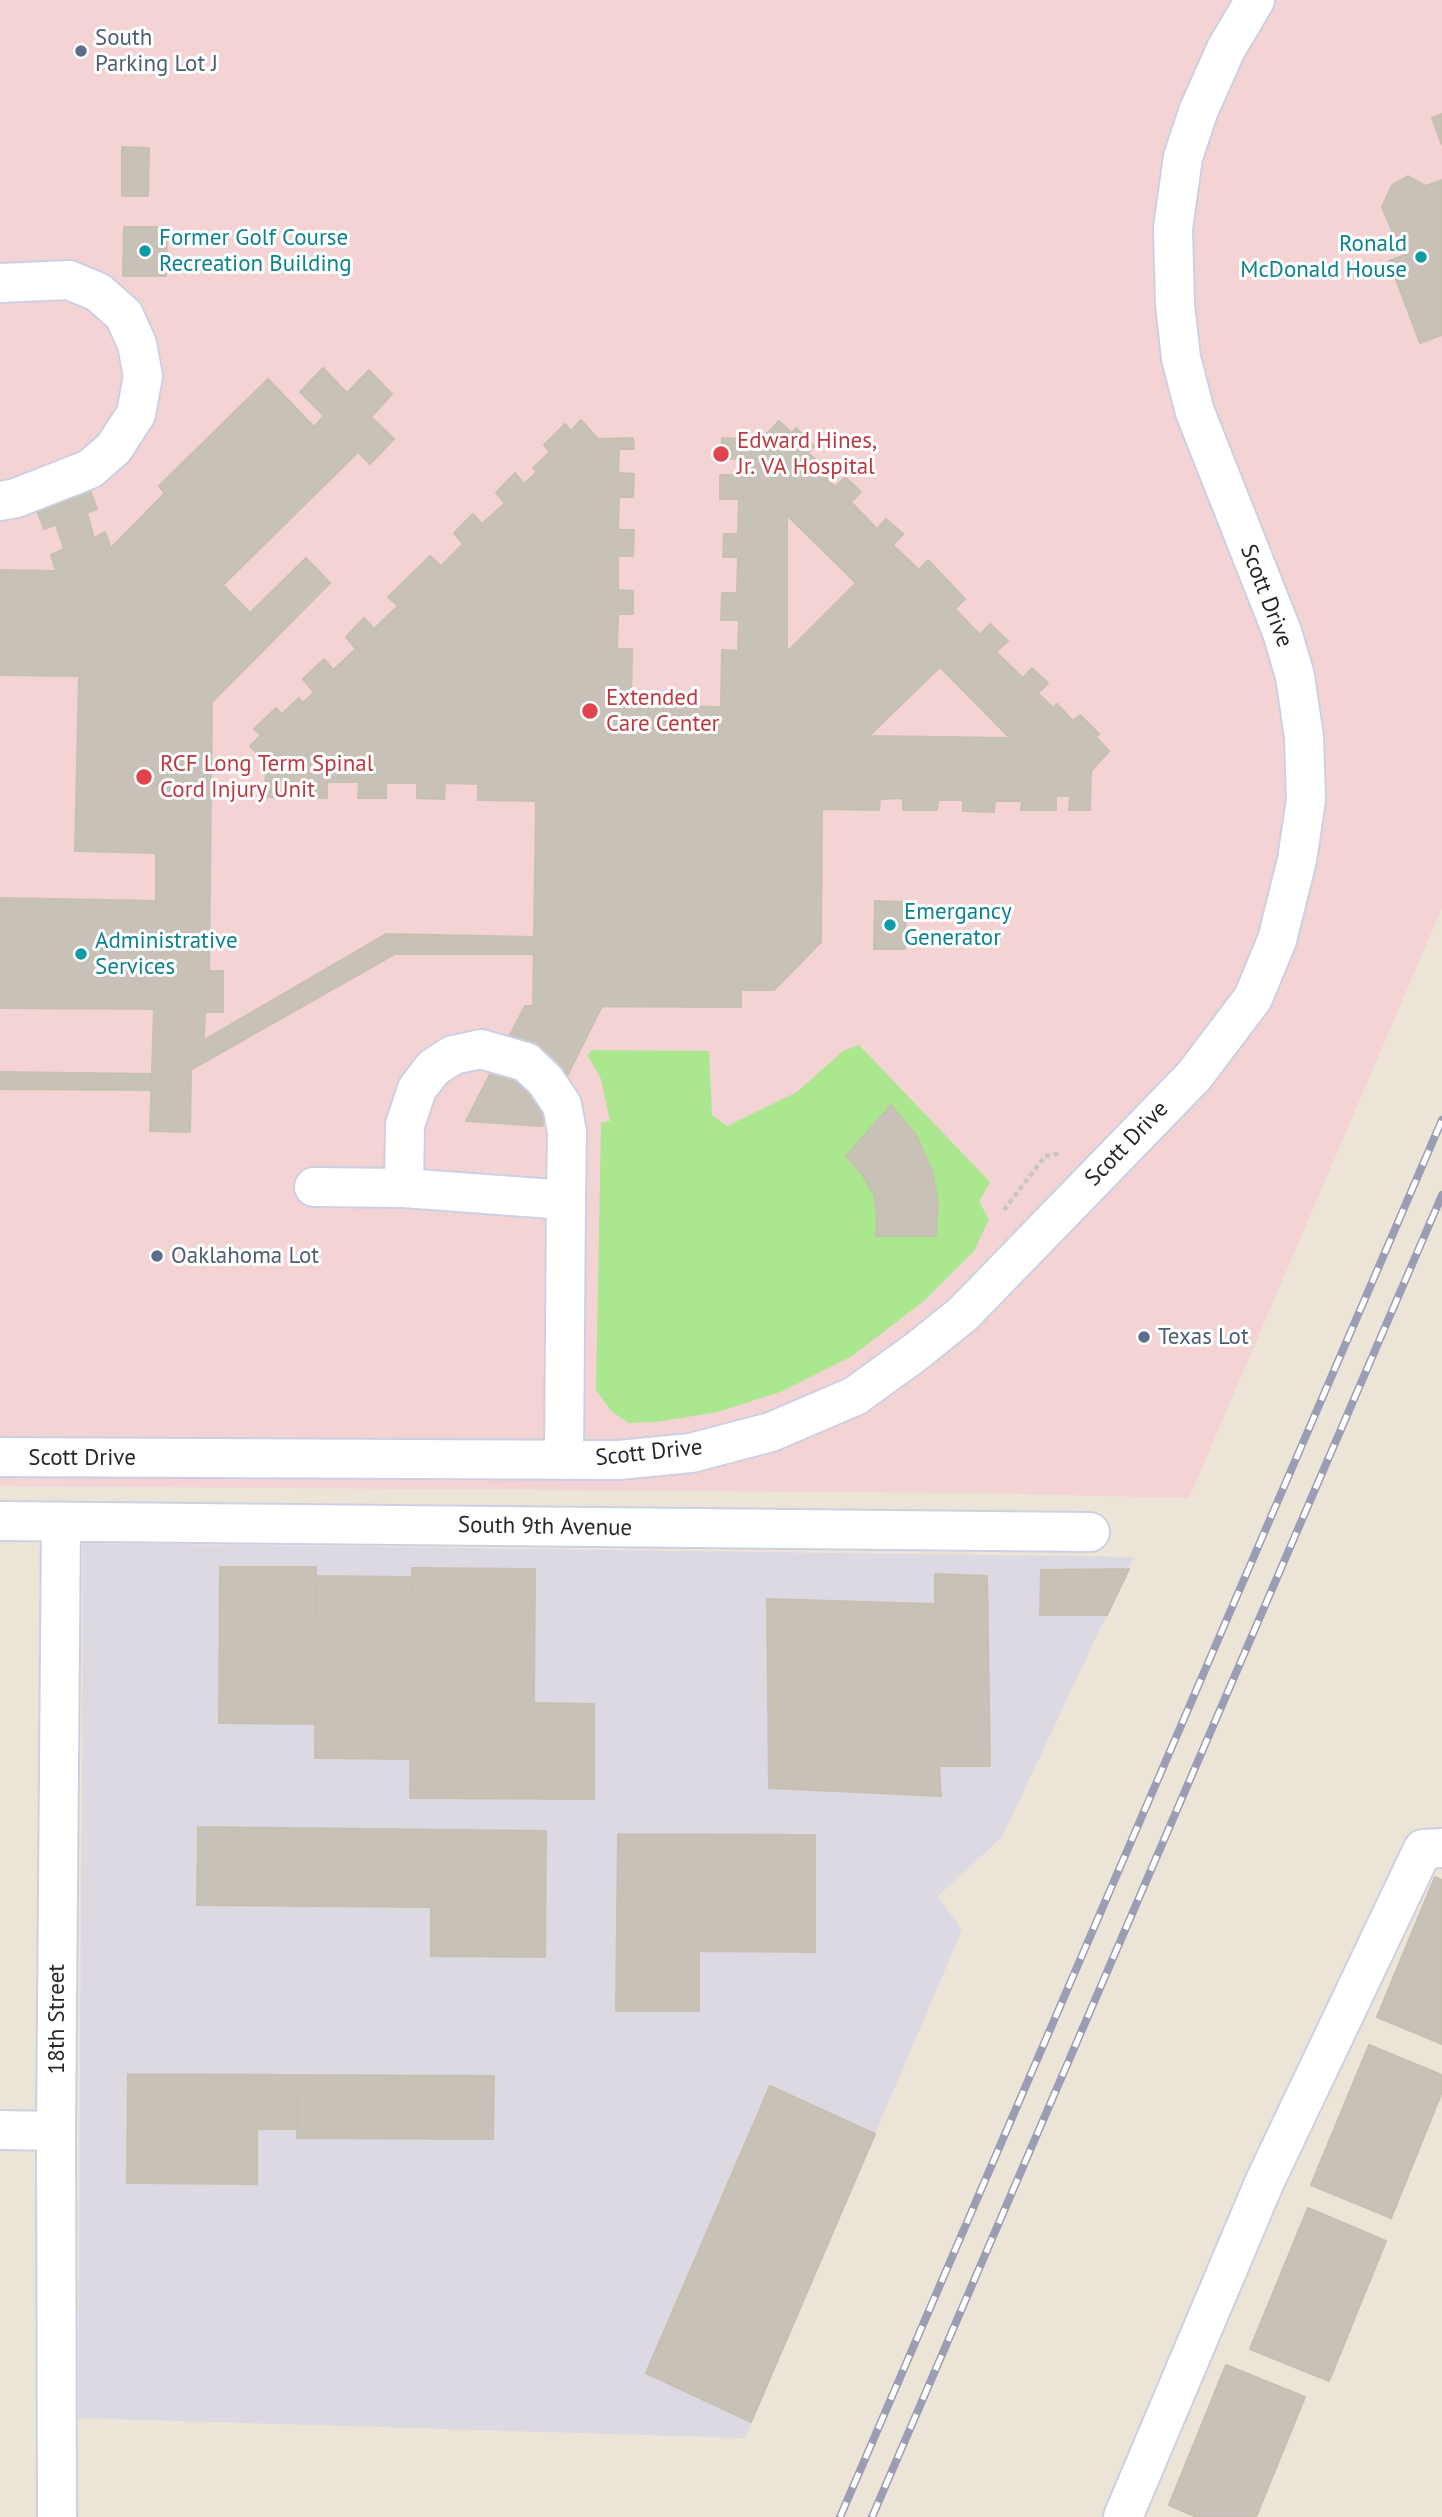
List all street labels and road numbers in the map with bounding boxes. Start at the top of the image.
street label: Scott Drive [1234,541,1298,651]
street label: Scott Drive [1080,1096,1174,1192]
street label: Scott Drive [594,1434,704,1472]
street label: Scott Drive [28,1444,136,1472]
street label: South 9th Avenue [458,1512,632,1542]
street label: 18th Street [43,1964,71,2074]

